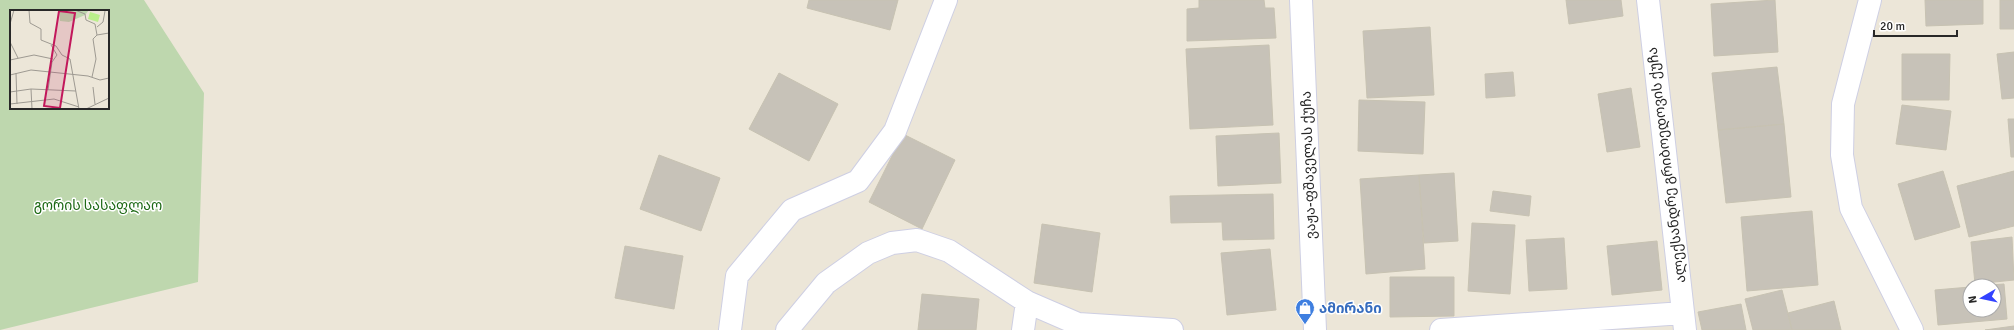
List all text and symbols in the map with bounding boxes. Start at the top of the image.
inset map [10,10,109,109]
scale bar [1874,12,1957,38]
text: 20 m [1880,19,1905,34]
street label: ალექსანდრე გრიბოედოვის ქუჩა [1644,46,1689,284]
street label: ვაჟა-ფშაველას ქუჩა [1297,91,1320,239]
park label: გორის სასაფლაო [34,197,162,214]
north arrow [1962,278,2002,318]
text: N [1966,295,1980,304]
shop icon: ამირანი [1294,297,1316,325]
place label: ამირანი [1319,300,1382,317]

